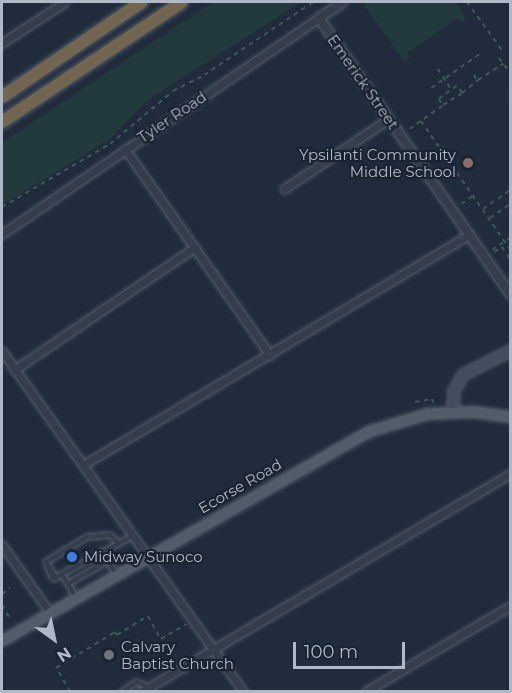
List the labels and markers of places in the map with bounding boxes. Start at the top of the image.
place label: Ypsilanti Community Middle School [299,145,456,180]
marker: Ypsilanti Community Middle School [461,156,475,170]
place label: Midway Sunoco [84,548,203,566]
marker: Midway Sunoco [65,550,79,564]
place label: Calvary Baptist Church [121,637,234,672]
marker: Calvary Baptist Church [102,648,116,662]

